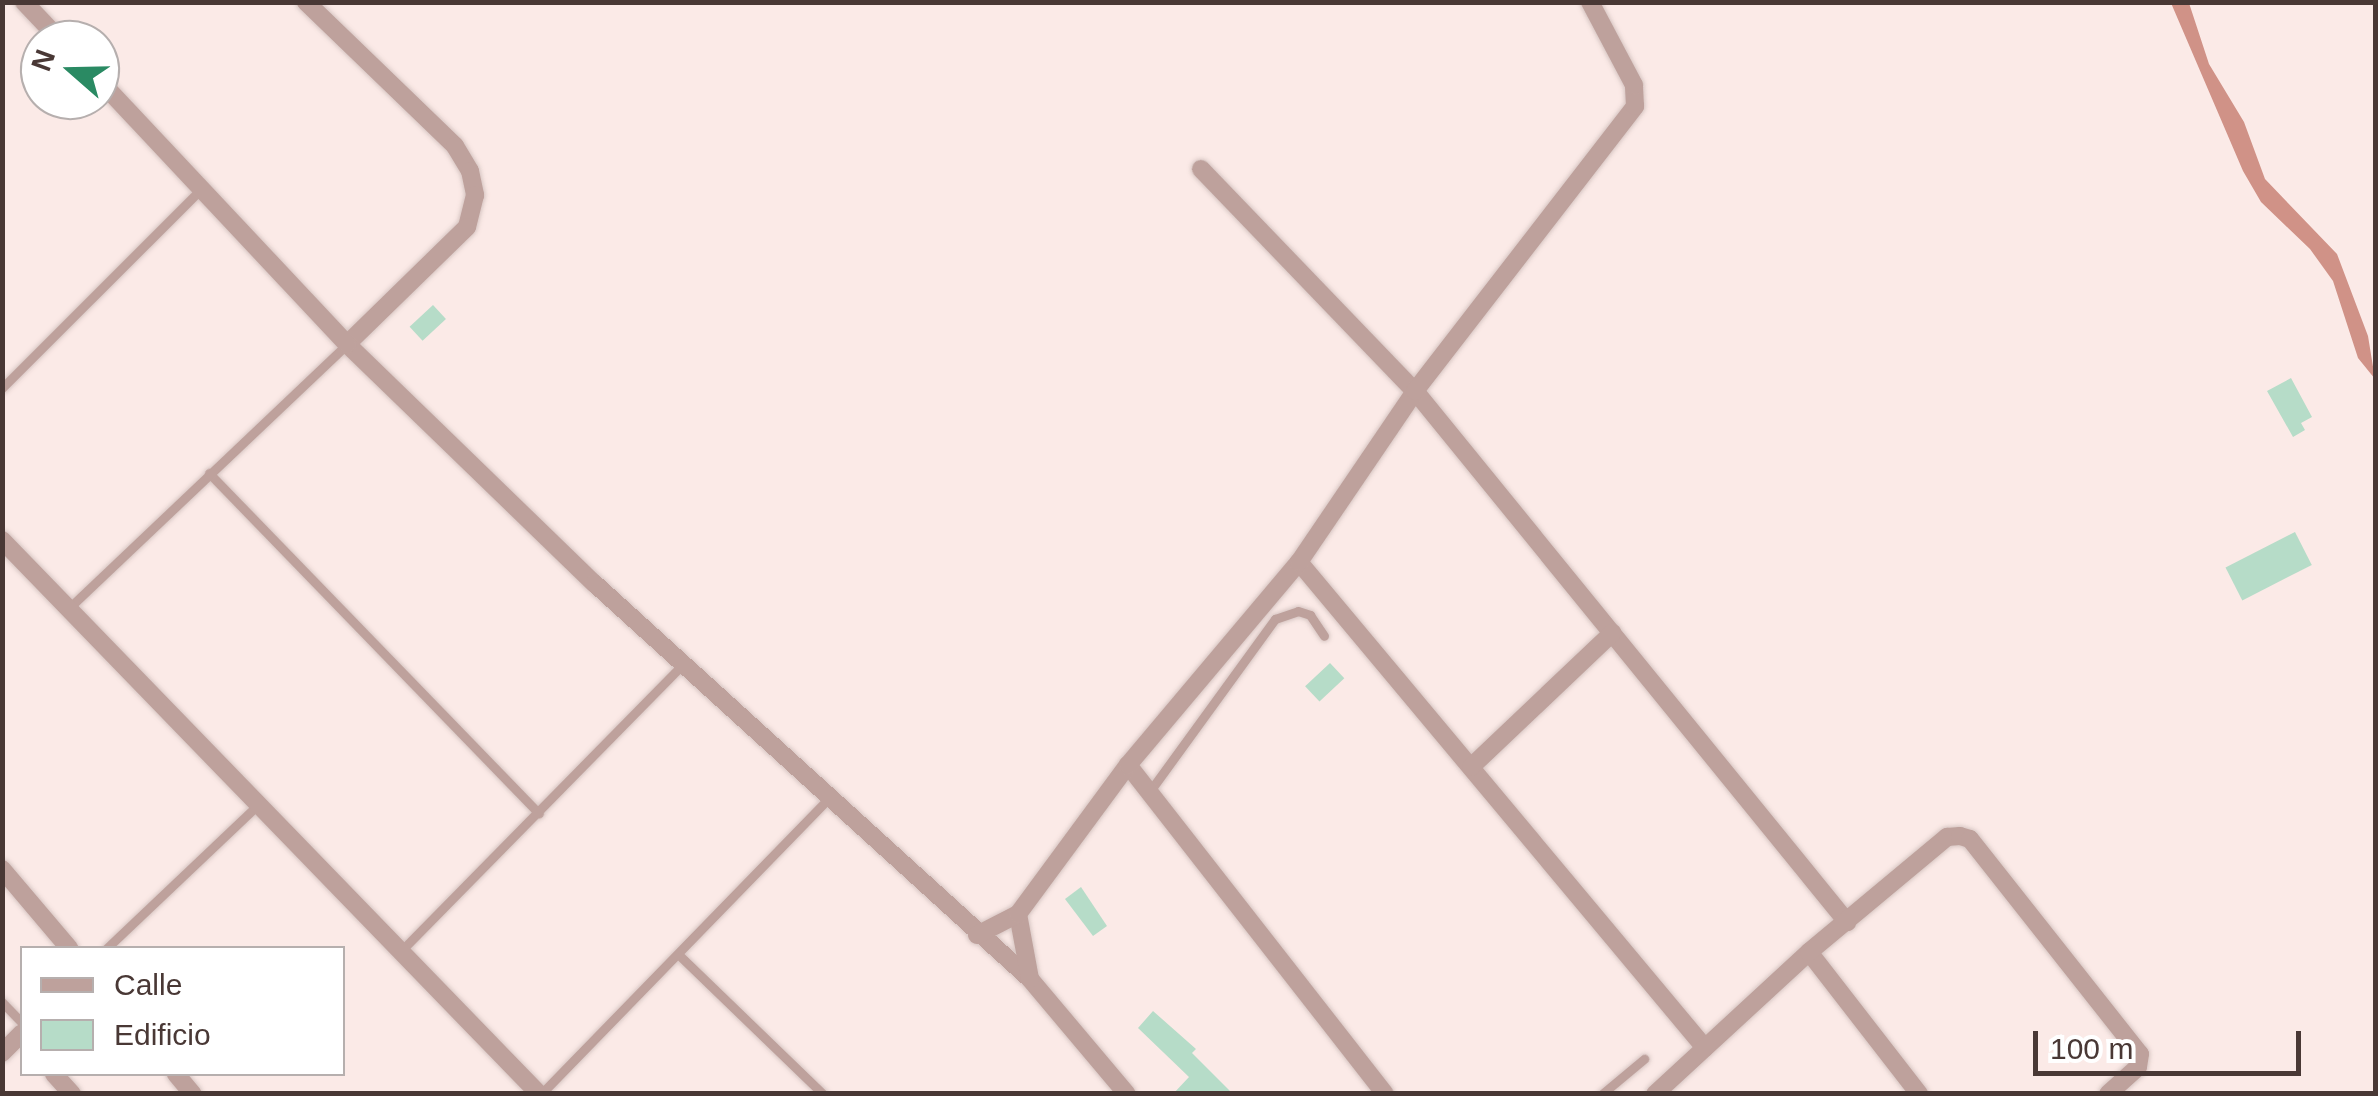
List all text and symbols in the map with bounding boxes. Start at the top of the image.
north arrow [20,20,120,120]
text: N [25,45,61,75]
legend [20,946,345,1076]
text: Calle [114,968,182,1001]
scale bar [2038,1011,2306,1073]
text: Edificio [114,1018,211,1051]
text: 100 m [2050,1032,2133,1065]

